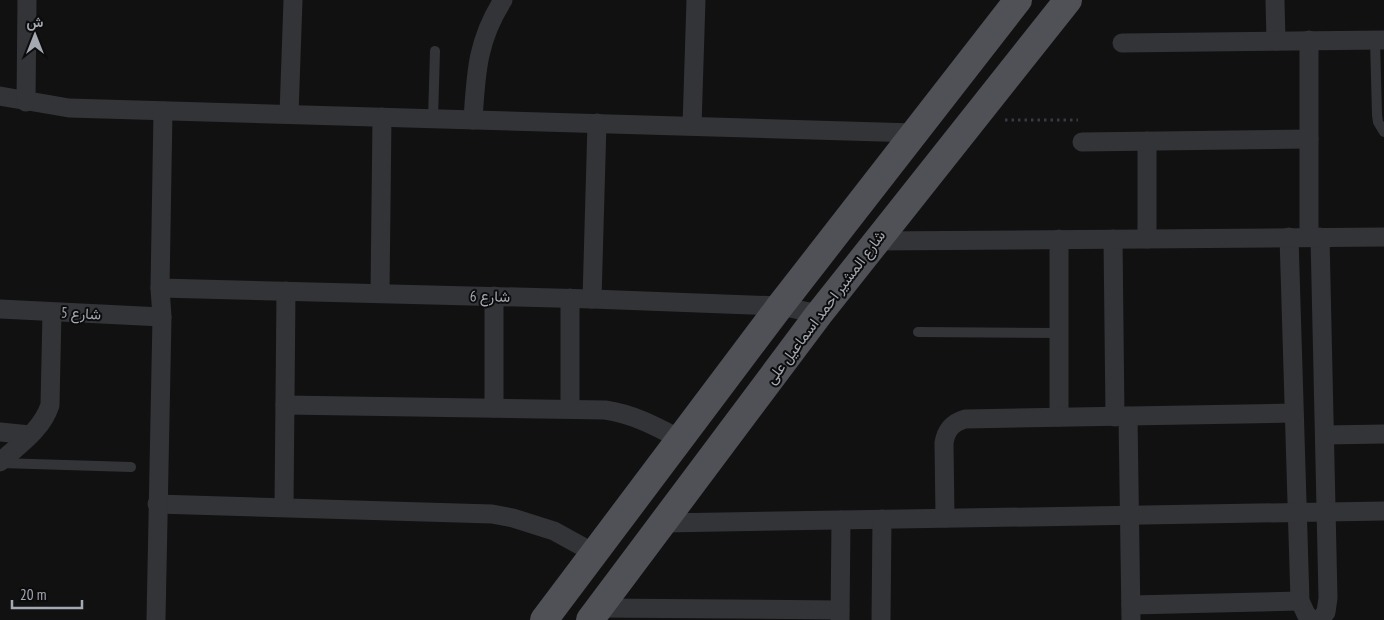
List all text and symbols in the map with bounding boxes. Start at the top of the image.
north arrow [10,10,60,60]
text: ش [27,13,44,31]
street label: شارع المشير احمد اسماعيل على [761,226,891,389]
street label: شارع 6 [470,286,510,308]
street label: شارع 5 [60,302,102,326]
scale bar [12,578,82,610]
text: 20 m [20,585,46,604]

